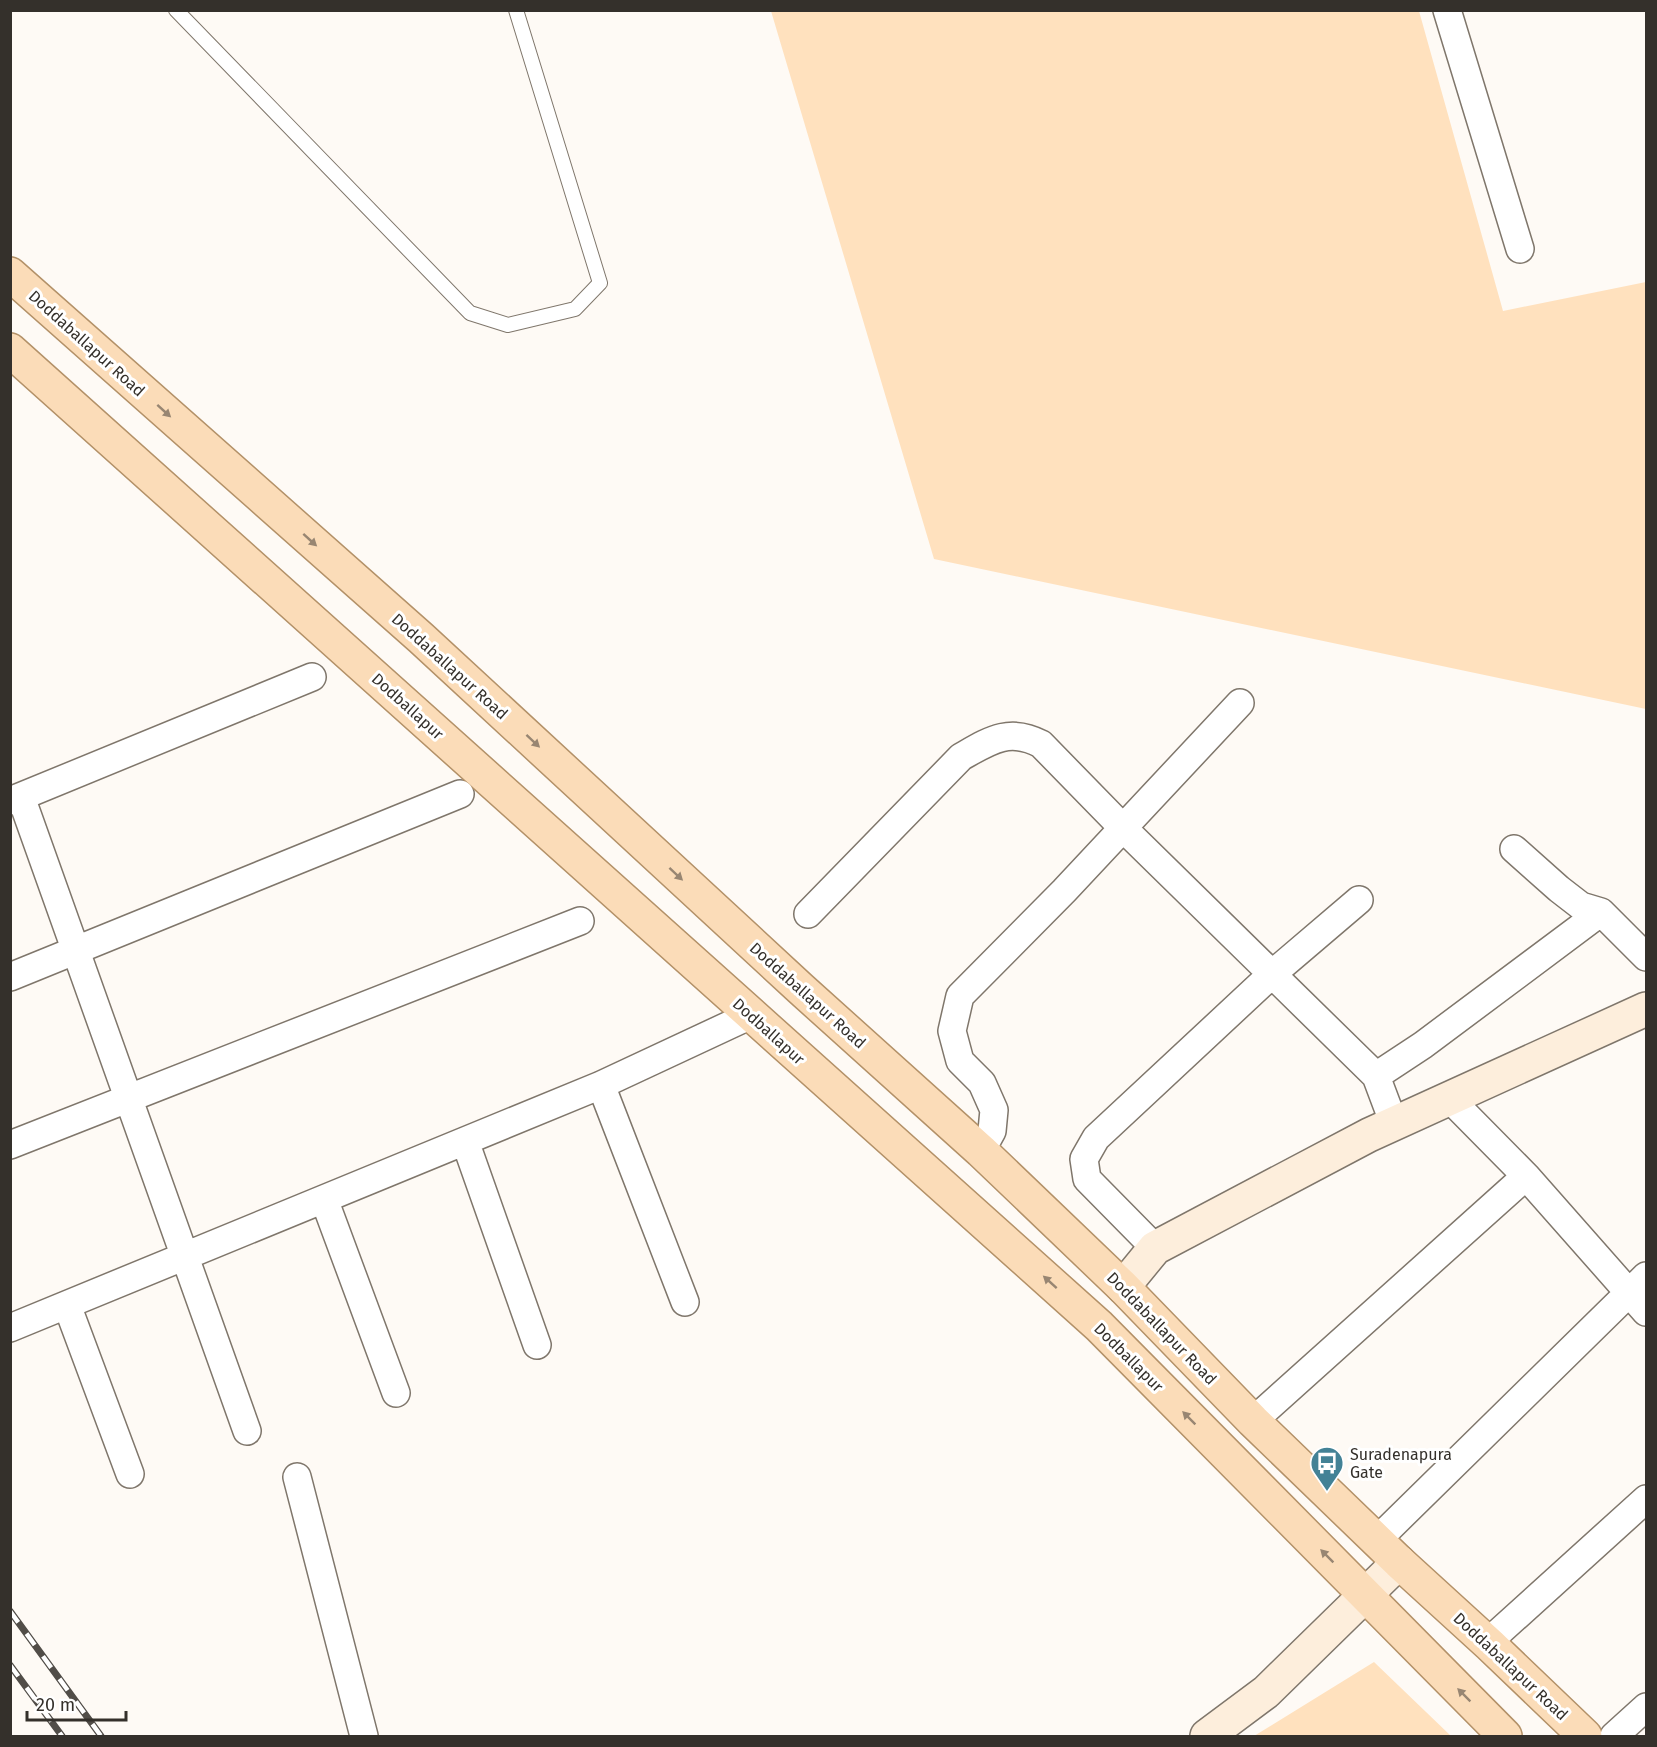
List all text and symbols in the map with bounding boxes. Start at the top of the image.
street label: Doddaballapur Road [25,286,149,400]
one-way arrow [156,404,171,417]
one-way arrow [302,533,317,546]
street label: Doddaballapur Road [388,609,512,723]
street label: Dodballapur [368,669,448,744]
one-way arrow [525,734,540,747]
one-way arrow [669,866,683,880]
street label: Doddaballapur Road [746,938,870,1052]
street label: Dodballapur [729,994,809,1069]
street label: Doddaballapur Road [1103,1268,1220,1389]
one-way arrow [1042,1275,1057,1289]
street label: Dodballapur [1090,1319,1168,1397]
one-way arrow [1183,1411,1197,1425]
bus stop icon: Suradenapura Gate [1309,1445,1345,1492]
place label: Suradenapura Gate [1350,1445,1452,1482]
one-way arrow [1320,1550,1334,1564]
street label: Doddaballapur Road [1450,1608,1572,1724]
scale bar [27,1684,126,1722]
one-way arrow [1457,1688,1471,1702]
text: 20 m [36,1694,75,1716]

